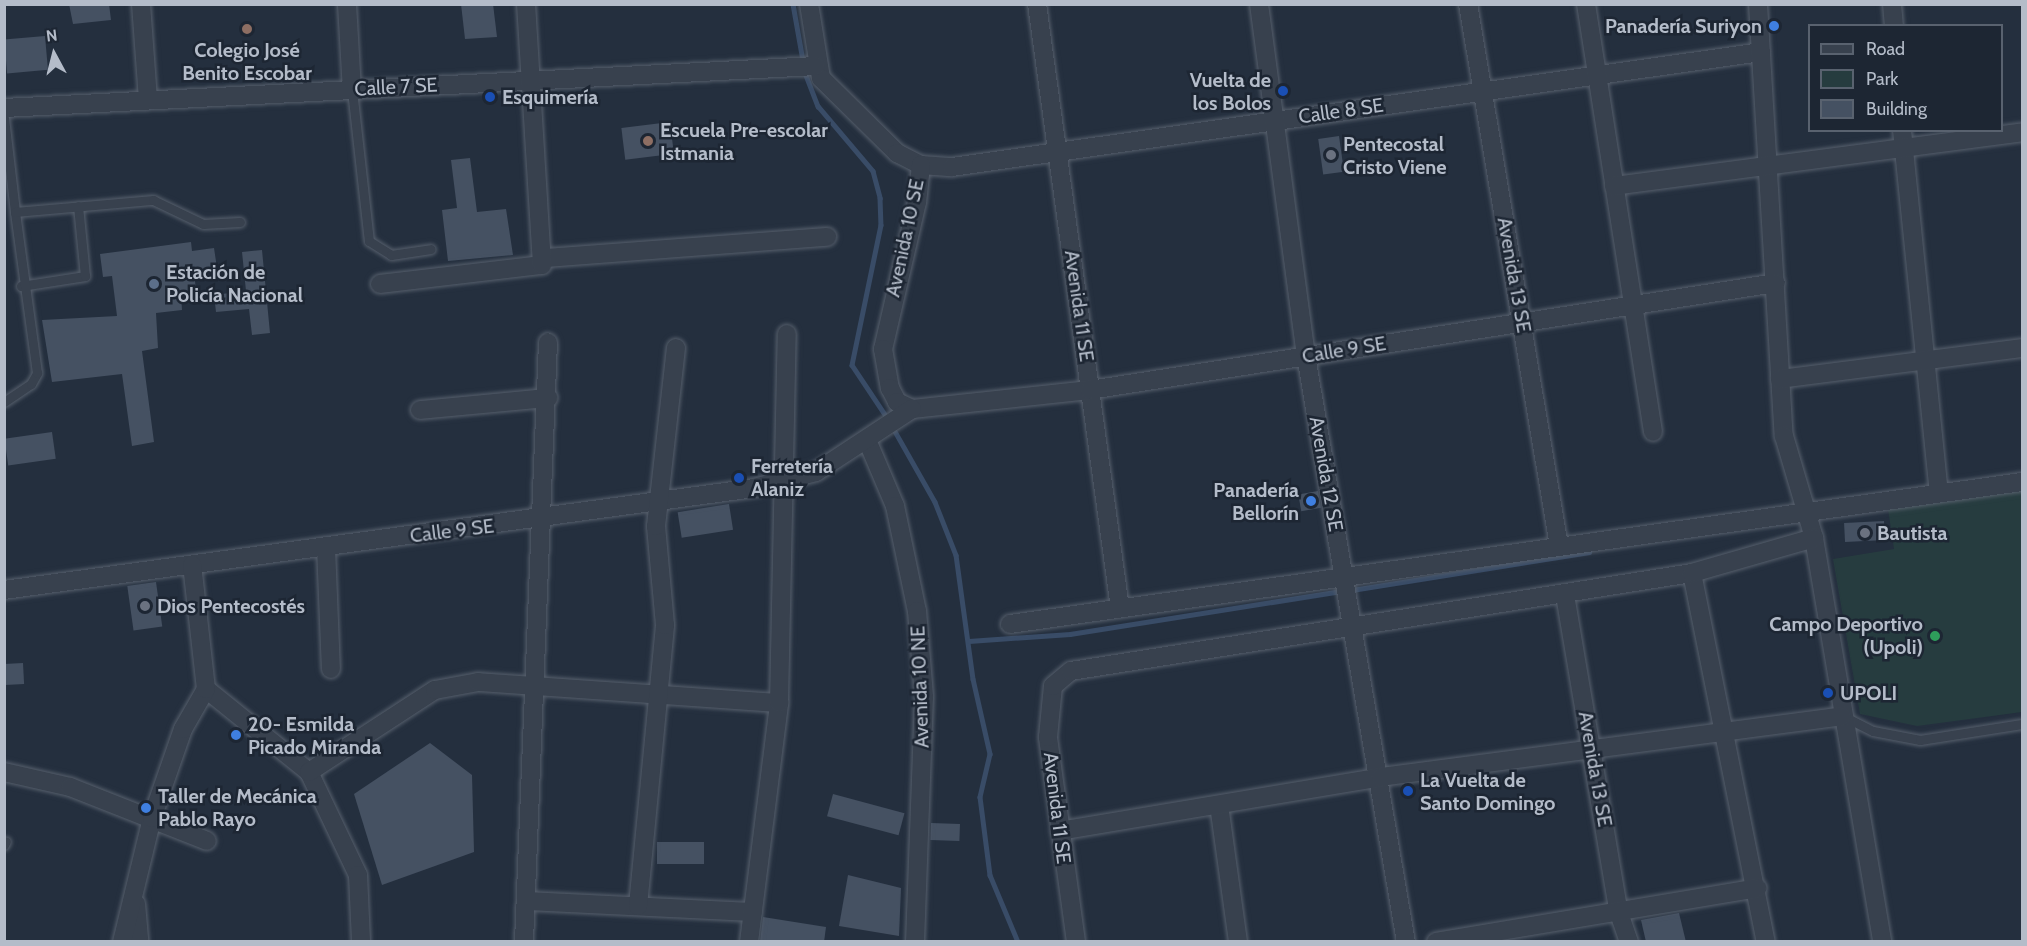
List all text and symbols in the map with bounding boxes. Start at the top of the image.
place label: Panadería Suriyon [1605,14,1762,38]
marker: Panadería Suriyon [1767,19,1781,33]
marker: Colegio José Benito Escobar [240,22,254,36]
north arrow [24,24,84,84]
legend [1808,24,2003,132]
text: N [45,26,59,46]
place label: Colegio José Benito Escobar [182,38,312,85]
text: Road [1866,38,1905,60]
place label: Vuelta de los Bolos [1190,68,1271,115]
text: Park [1866,68,1898,90]
street label: Calle 7 SE [354,73,438,101]
marker: Vuelta de los Bolos [1276,84,1290,98]
place label: Esquimería [502,85,598,109]
marker: Esquimería [483,90,497,104]
street label: Calle 8 SE [1297,93,1385,129]
text: Building [1866,98,1927,120]
place label: Escuela Pre-escolar Istmania [660,118,828,165]
place label: Pentecostal Cristo Viene [1343,132,1447,179]
marker: Escuela Pre-escolar Istmania [641,134,655,148]
marker: Pentecostal Cristo Viene [1324,148,1338,162]
street label: Avenida 10 SE [881,177,929,299]
street label: Avenida 13 SE [1492,215,1536,335]
street label: Avenida 11 SE [1059,249,1099,363]
place label: Estación de Policía Nacional [166,260,303,307]
marker: Estación de Policía Nacional [147,277,161,291]
street label: Calle 9 SE [1300,332,1388,368]
street label: Avenida 12 SE [1304,415,1348,533]
place label: Ferretería Alaniz [751,454,833,501]
marker: Ferretería Alaniz [732,471,746,485]
place label: Panadería Bellorín [1213,478,1299,525]
marker: Panadería Bellorín [1304,494,1318,508]
street label: Calle 9 SE [409,514,495,548]
place label: Bautista [1877,521,1947,545]
marker: Bautista [1858,526,1872,540]
place label: Dios Pentecostés [157,594,305,618]
marker: Dios Pentecostés [138,599,152,613]
place label: Campo Deportivo (Upoli) [1769,612,1923,659]
street label: Avenida 10 NE [906,625,934,749]
marker: Campo Deportivo (Upoli) [1928,629,1942,643]
place label: UPOLI [1840,681,1897,705]
marker: UPOLI [1821,686,1835,700]
street label: Avenida 13 SE [1573,709,1617,829]
place label: 20- Esmilda Picado Miranda [248,712,381,759]
marker: 20- Esmilda Picado Miranda [229,728,243,742]
street label: Avenida 11 SE [1038,751,1076,865]
place label: La Vuelta de Santo Domingo [1420,768,1555,815]
place label: Taller de Mecánica Pablo Rayo [158,784,317,831]
marker: La Vuelta de Santo Domingo [1401,784,1415,798]
marker: Taller de Mecánica Pablo Rayo [139,801,153,815]

